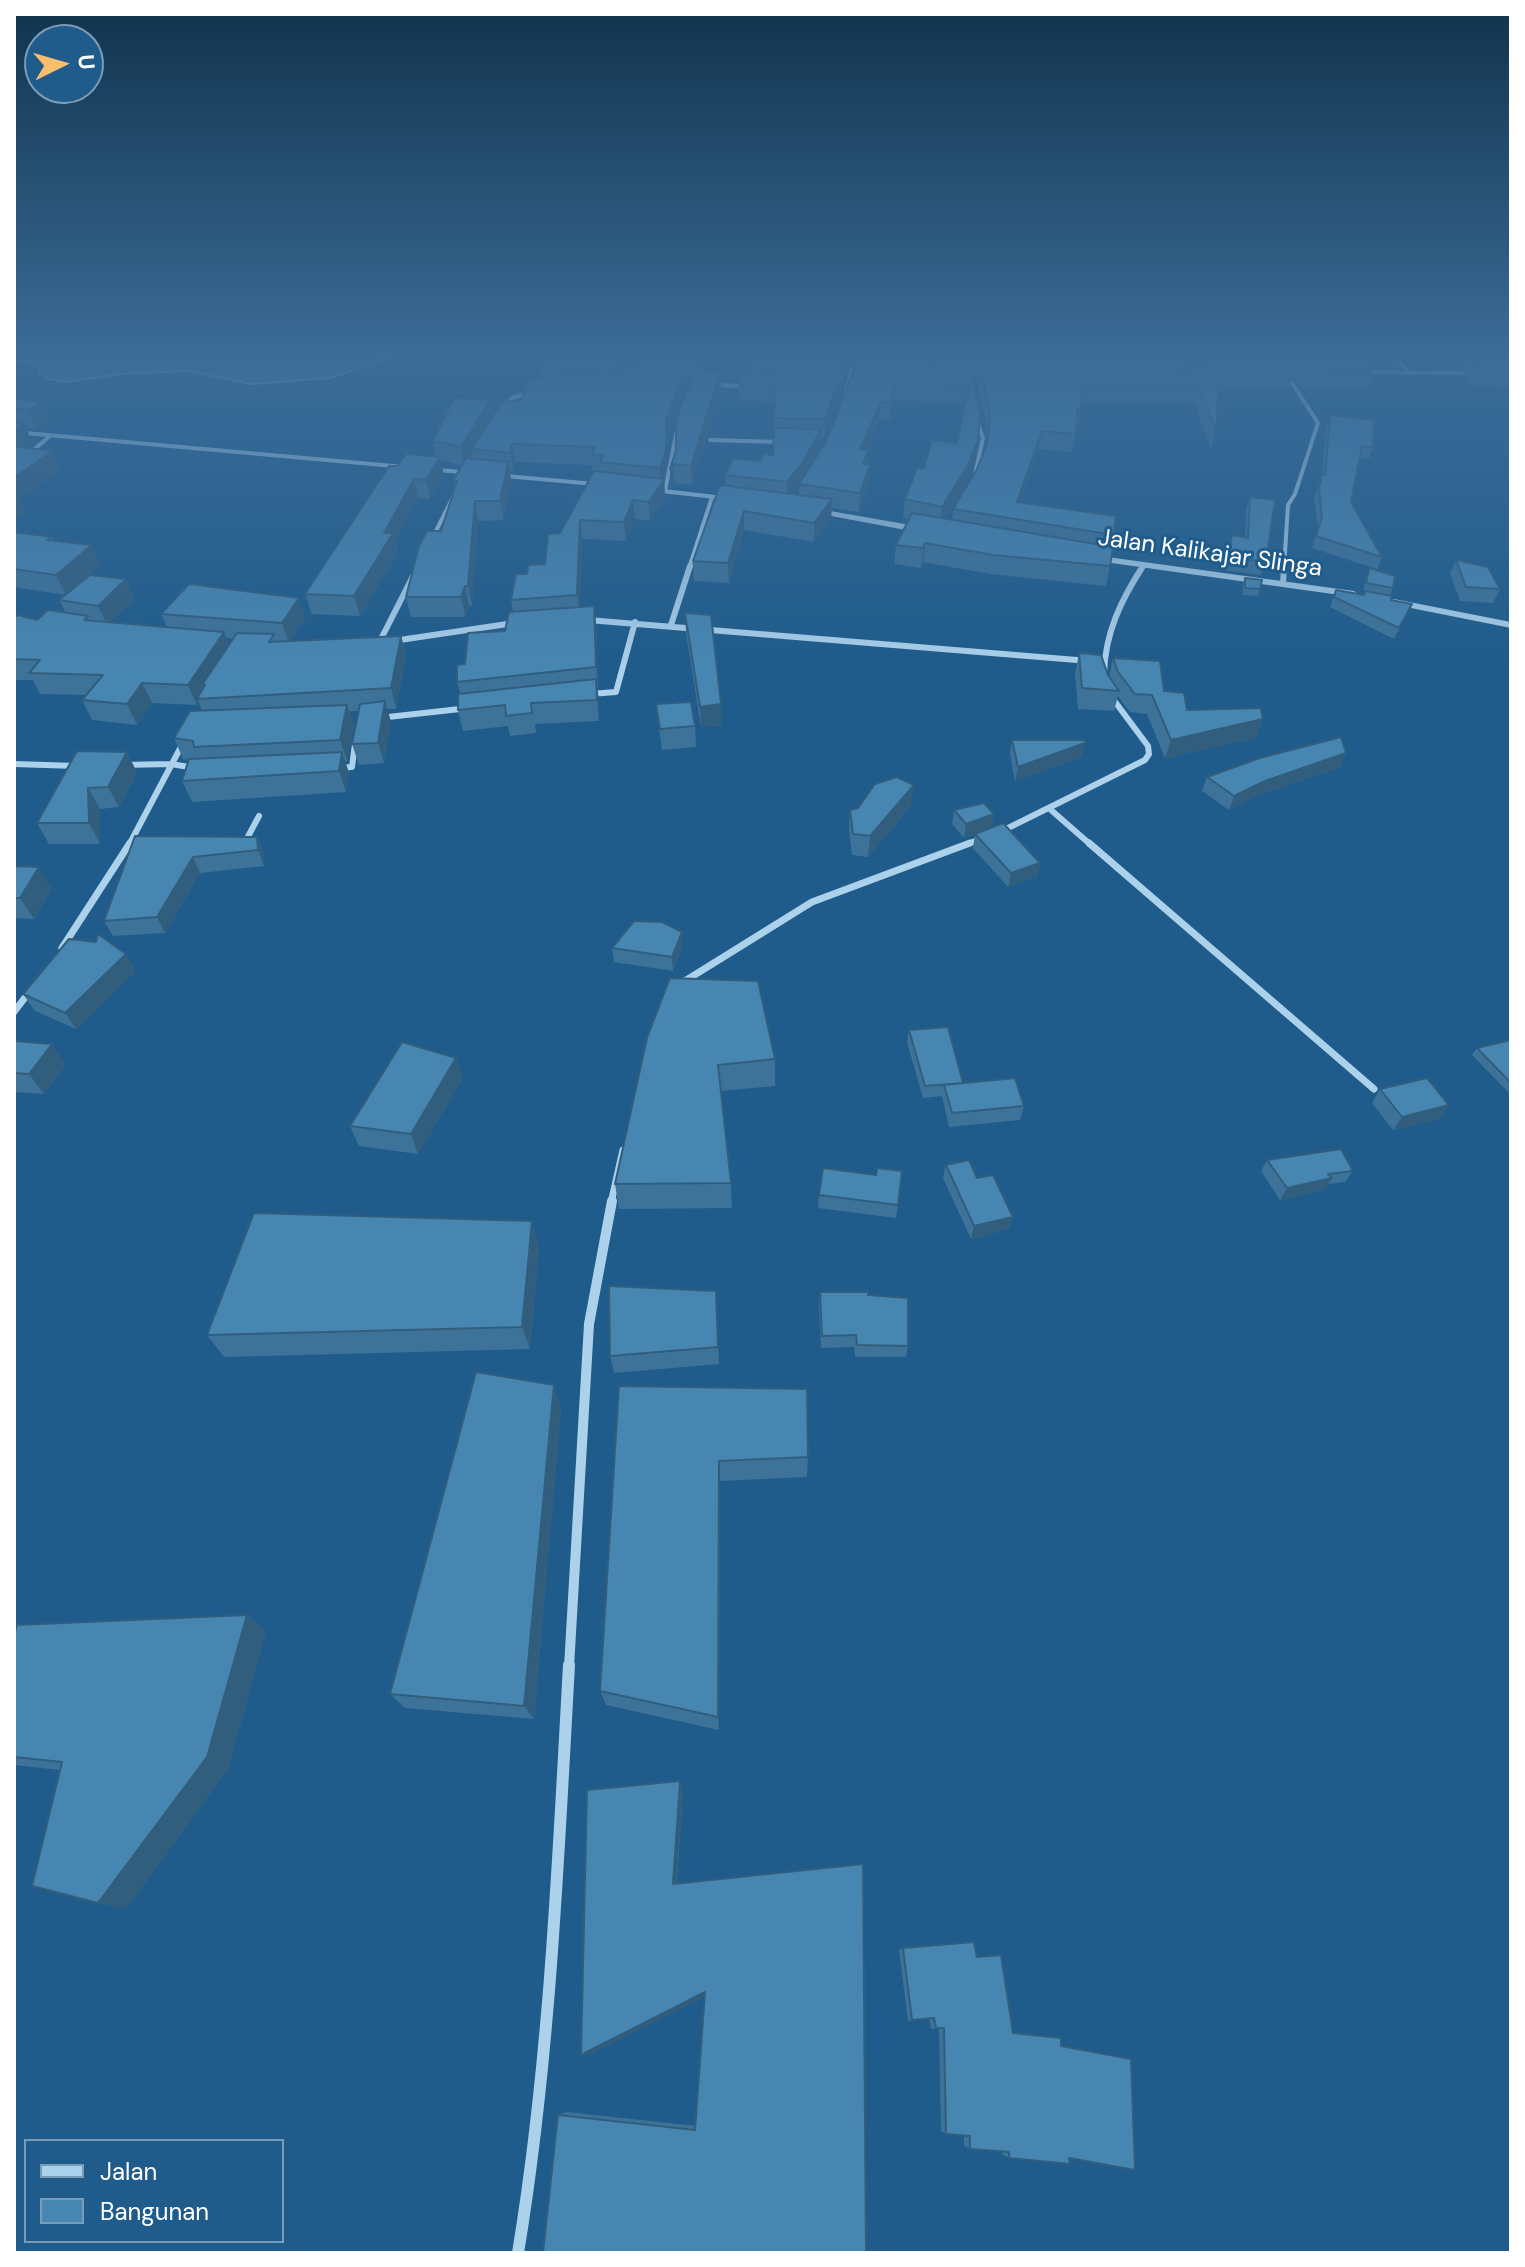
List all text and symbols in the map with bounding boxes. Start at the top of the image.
north arrow [24,24,104,104]
text: U [71,53,102,71]
street label: Jalan Kalikajar Slinga [1096,524,1324,584]
legend [24,2139,284,2243]
text: Jalan [100,2156,157,2187]
text: Bangunan [100,2196,209,2227]

